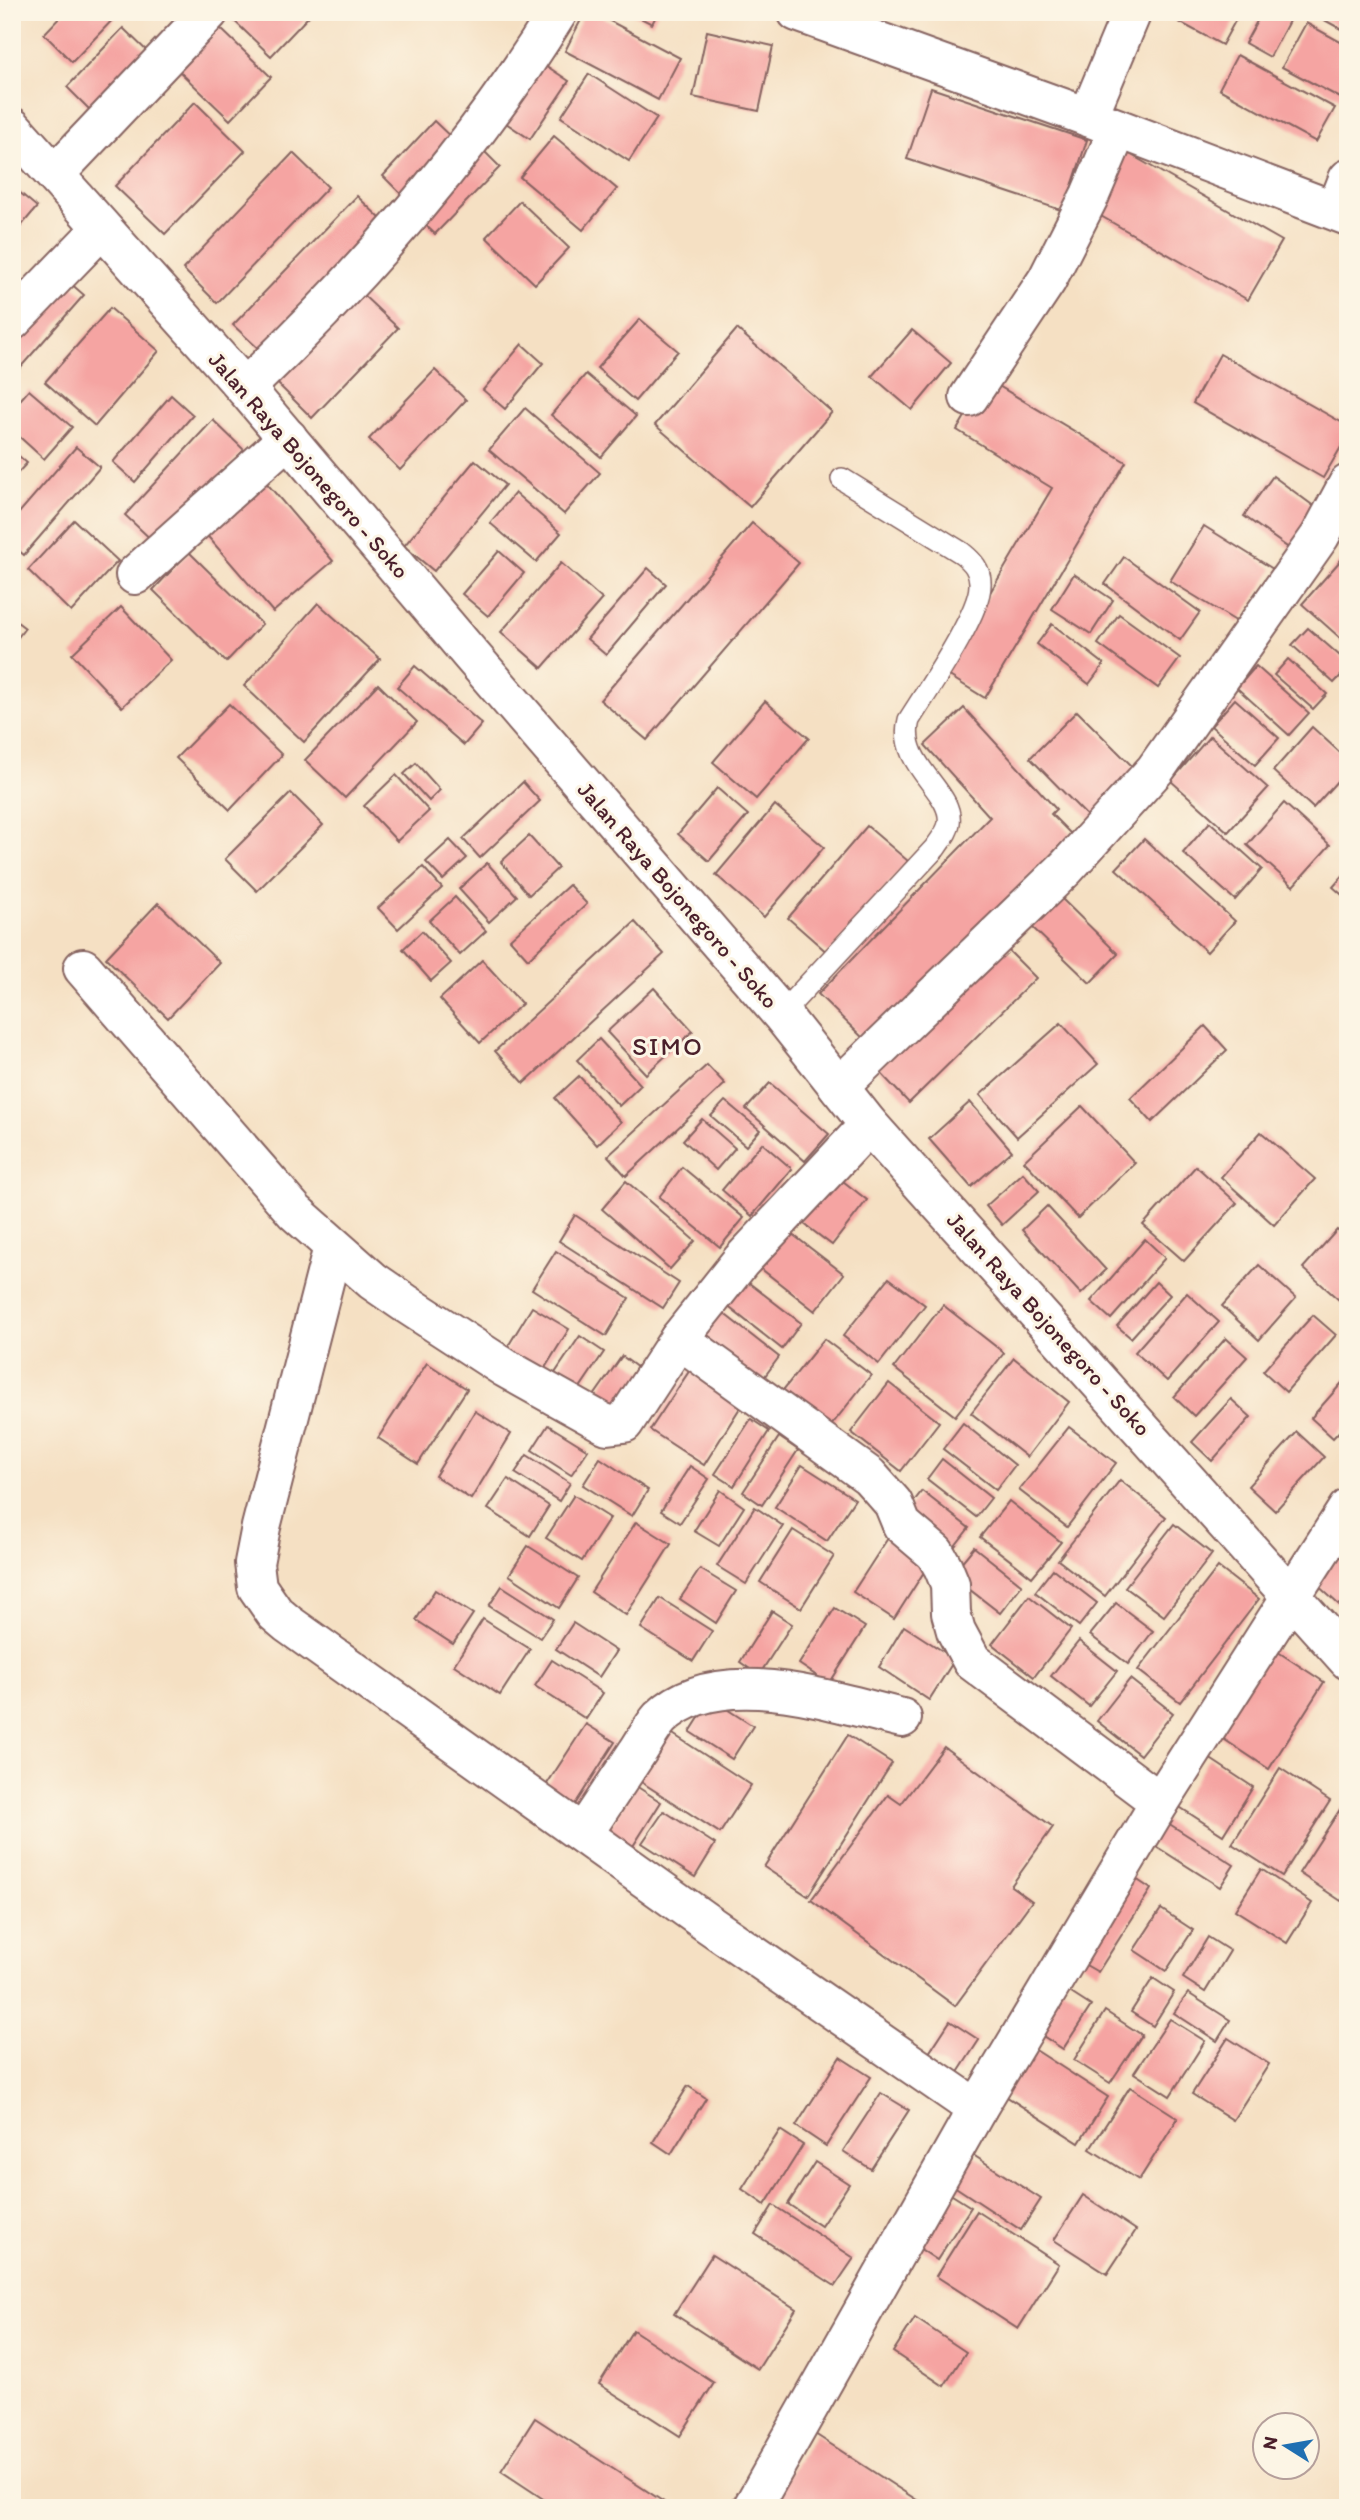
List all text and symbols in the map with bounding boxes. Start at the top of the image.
street label: Jalan Raya Bojonegoro - Soko [203,346,415,584]
street label: Jalan Raya Bojonegoro - Soko [572,776,784,1014]
district label: SIMO [632,1030,704,1062]
street label: Jalan Raya Bojonegoro - Soko [941,1206,1157,1442]
north arrow [1252,2412,1322,2482]
text: N [1257,2434,1282,2451]

